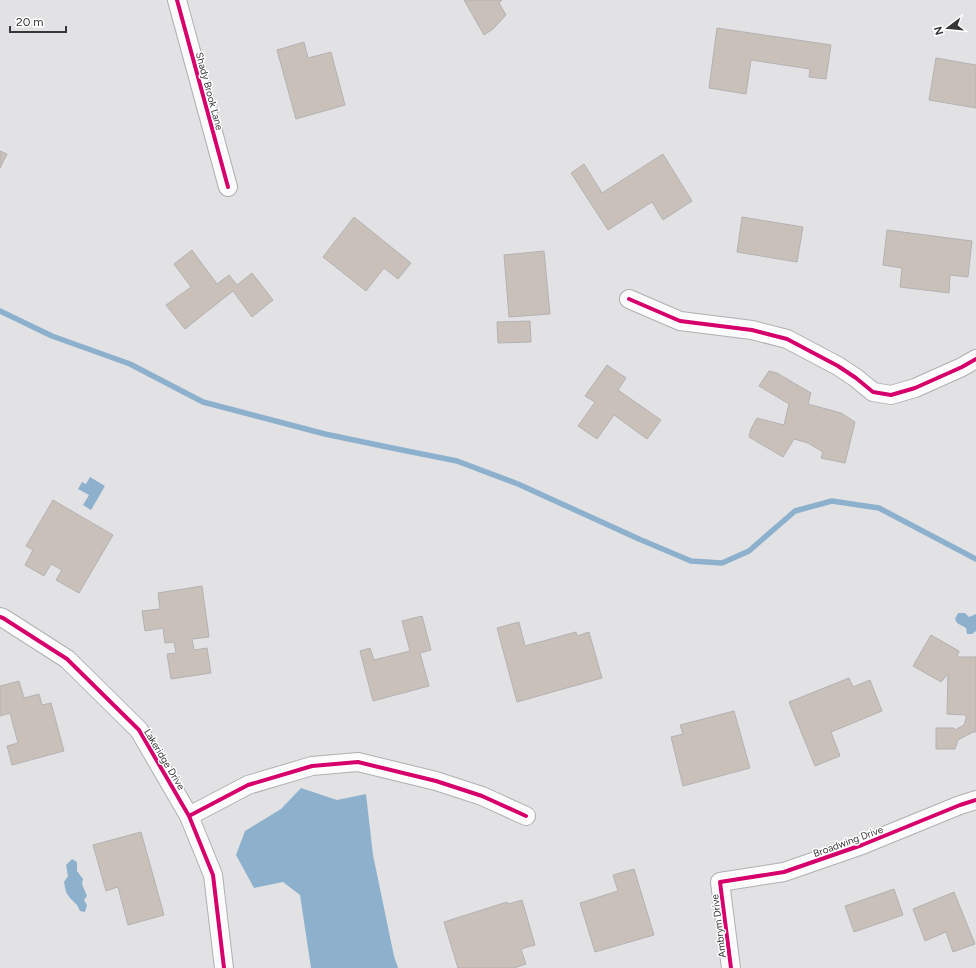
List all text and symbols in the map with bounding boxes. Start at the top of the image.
scale bar [10,8,66,34]
north arrow [928,8,968,48]
text: 20 m [16,15,44,29]
text: N [931,25,946,37]
street label: Shady Brook Lane [193,51,226,132]
street label: Lakeridge Drive [141,726,188,793]
street label: Broadwing Drive [811,823,885,860]
street label: Ambrym Drive [708,893,729,958]

